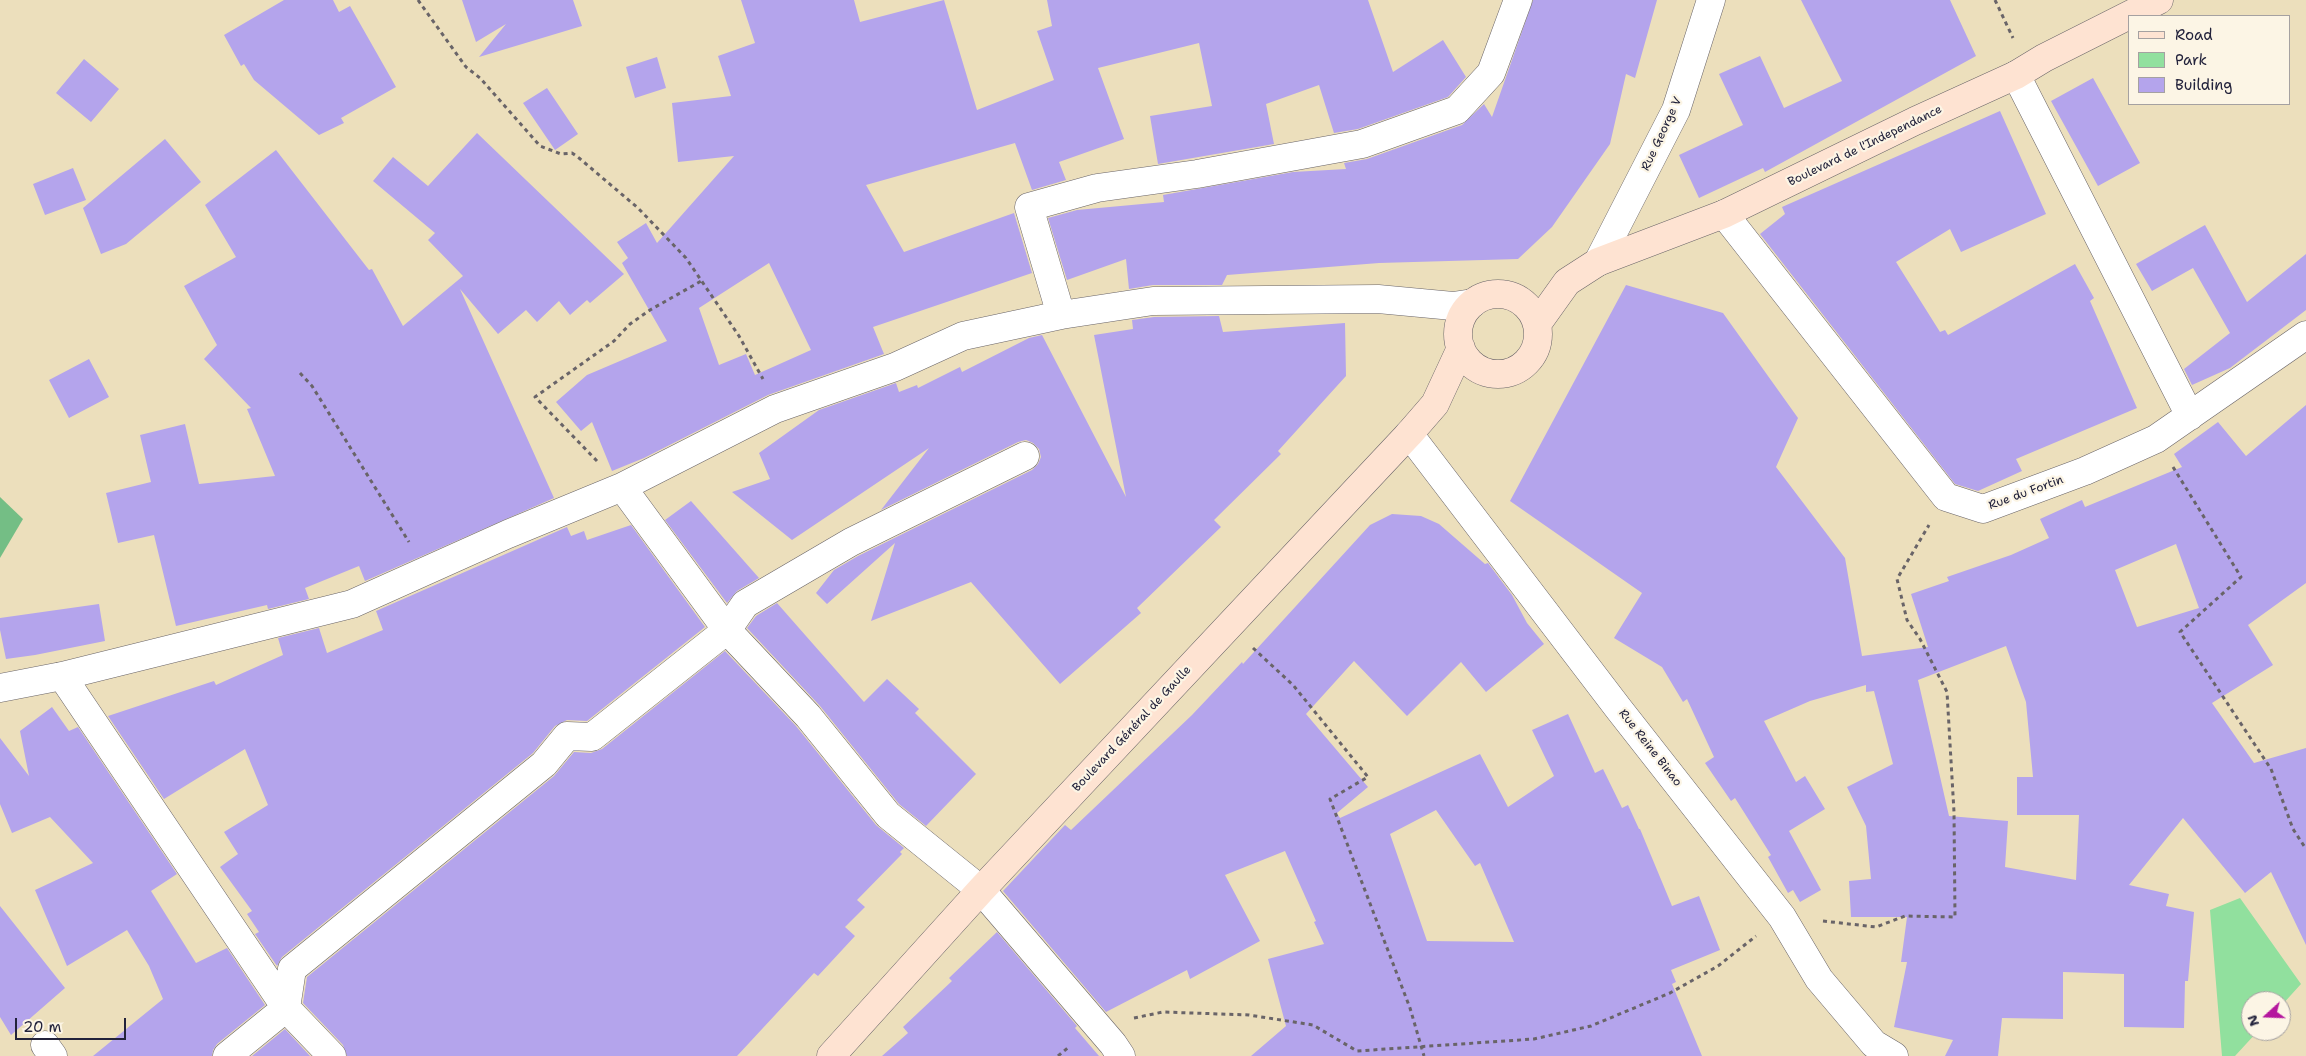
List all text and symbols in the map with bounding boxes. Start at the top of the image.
legend [2128,15,2291,105]
text: Road [2175,25,2213,45]
text: Park [2175,50,2207,70]
text: Building [2175,75,2232,95]
street label: Rue George V [1639,95,1685,173]
street label: Boulevard de l'Independance [1786,102,1944,190]
street label: Rue du Fortin [1987,473,2065,513]
street label: Boulevard Général de Gaulle [1070,663,1194,795]
street label: Rue Reine Binao [1615,707,1685,789]
north arrow [2241,991,2291,1041]
scale bar [18,1008,129,1040]
text: N [2242,1012,2263,1029]
text: 20 m [23,1017,62,1037]

